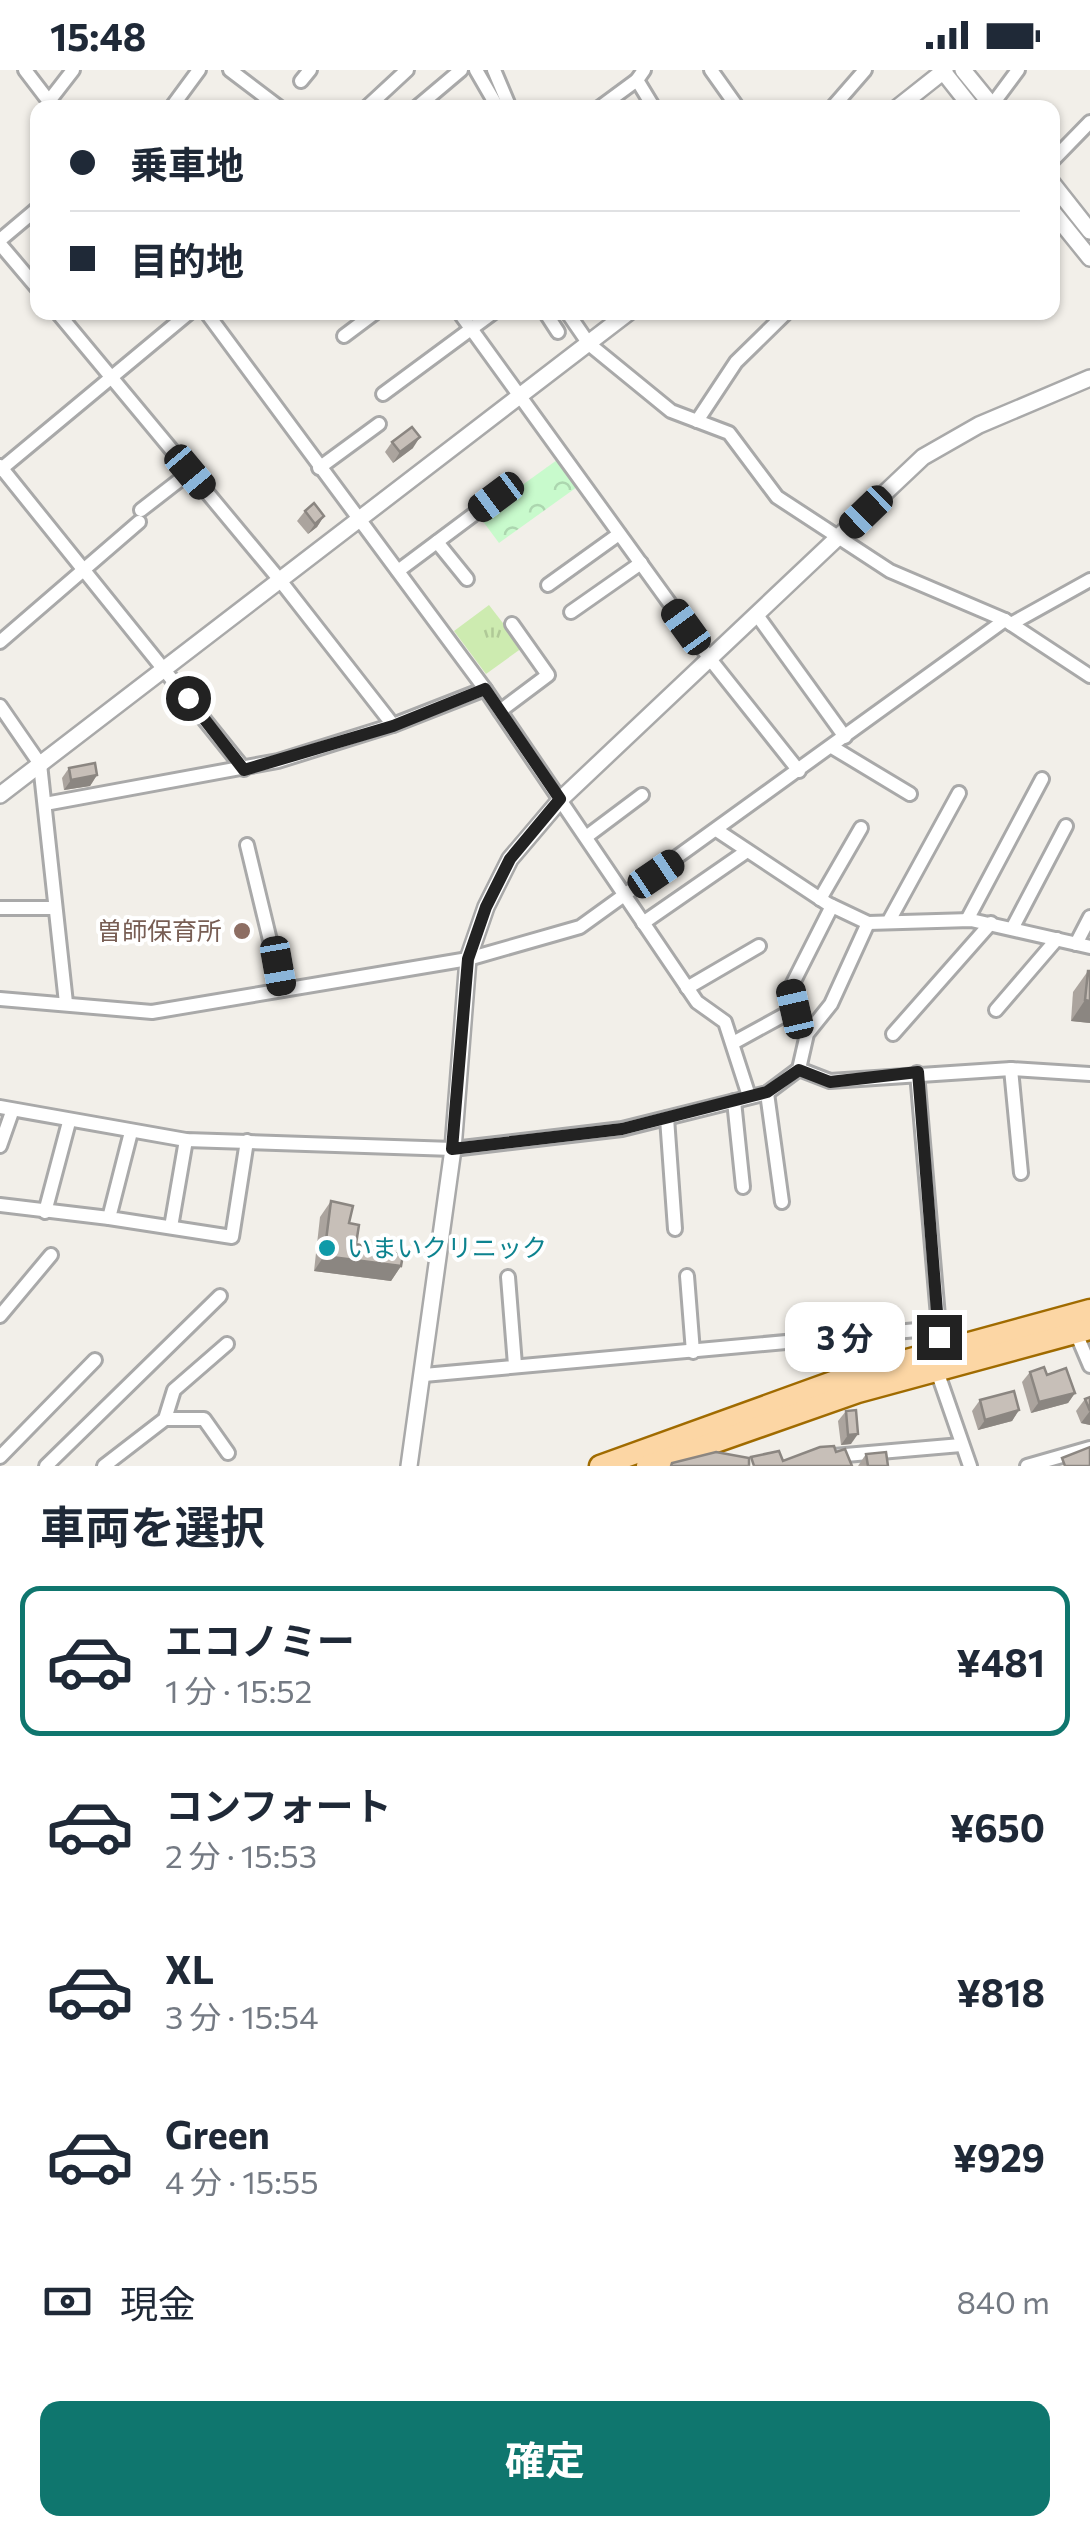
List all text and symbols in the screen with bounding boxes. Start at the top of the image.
text: 15:48 [50,12,146,59]
text: 乗車地 [130,140,244,187]
text: 目的地 [130,236,244,283]
car [159,439,221,505]
car [463,467,529,527]
car [834,480,898,544]
car [656,594,716,660]
route start [166,676,211,721]
car [623,845,689,903]
place label: 曽師保育所 [97,915,222,945]
marker: 曽師保育所 [231,920,253,942]
car [258,934,298,998]
car [774,976,816,1042]
place label: いまいクリニック [347,1232,547,1262]
marker: いまいクリニック [316,1237,338,1259]
callout: 3 分 [784,1302,904,1372]
route end [917,1315,962,1360]
text: 3 分 [817,1317,873,1357]
text: 車両を選択 [40,1498,265,1553]
icon: car [45,1616,135,1706]
text: エコノミー [165,1616,355,1663]
text: ¥481 [956,1638,1045,1685]
text: 1 分 · 15:52 [165,1670,312,1710]
icon: car [45,1781,135,1871]
text: コンフォート [165,1781,392,1828]
text: ¥650 [950,1803,1045,1850]
text: 2 分 · 15:53 [165,1835,317,1875]
text: XL [165,1945,214,1992]
icon: car [45,1946,135,2036]
text: ¥818 [956,1968,1045,2015]
text: 3 分 · 15:54 [165,1996,318,2036]
text: Green [165,2110,270,2157]
icon: car [45,2111,135,2201]
text: ¥929 [953,2133,1045,2180]
text: 4 分 · 15:55 [165,2161,319,2201]
icon: cash [40,2274,95,2329]
text: 現金 [120,2279,196,2326]
text: 840 m [956,2281,1050,2321]
button: 確定 [40,2401,1050,2516]

